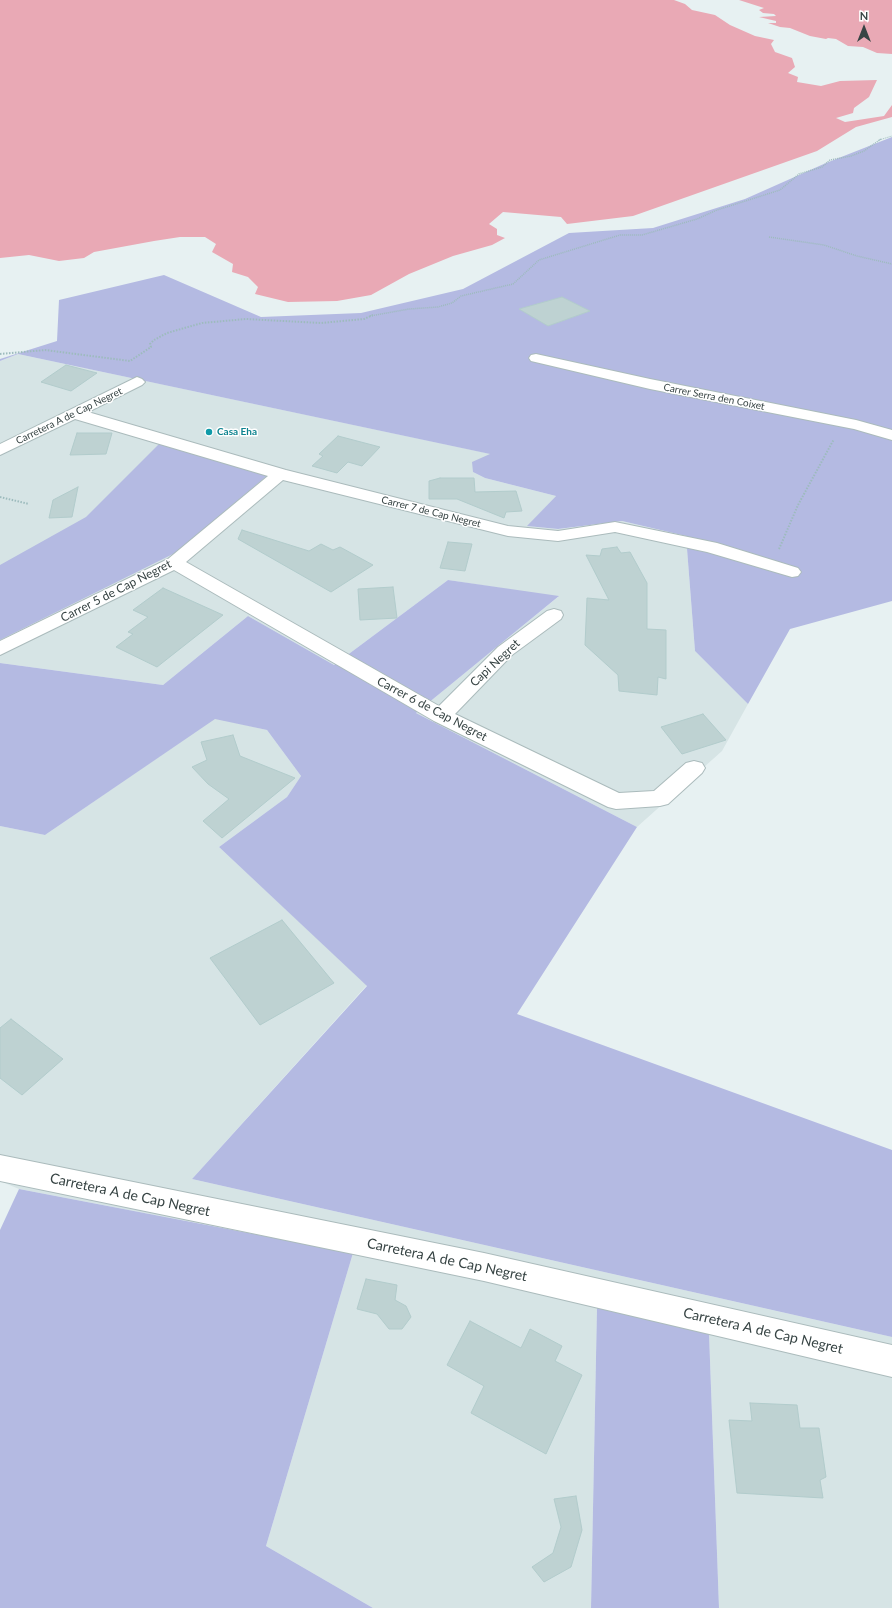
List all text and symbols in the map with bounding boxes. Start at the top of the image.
north arrow [844,8,884,48]
text: N [860,9,868,22]
street label: Carrer Serra den Coixet [662,381,766,413]
street label: Carretera A de Cap Negret [14,385,124,447]
place label: Casa Eha [217,426,257,438]
marker: Casa Eha [204,427,214,437]
street label: Carrer 7 de Cap Negret [380,494,482,530]
street label: Carrer 5 de Cap Negret [58,557,174,625]
street label: Capi Negret [467,636,523,690]
street label: Carrer 6 de Cap Negret [375,674,489,744]
street label: Carretera A de Cap Negret [48,1170,212,1220]
street label: Carretera A de Cap Negret [365,1235,529,1285]
street label: Carretera A de Cap Negret [682,1304,844,1358]

